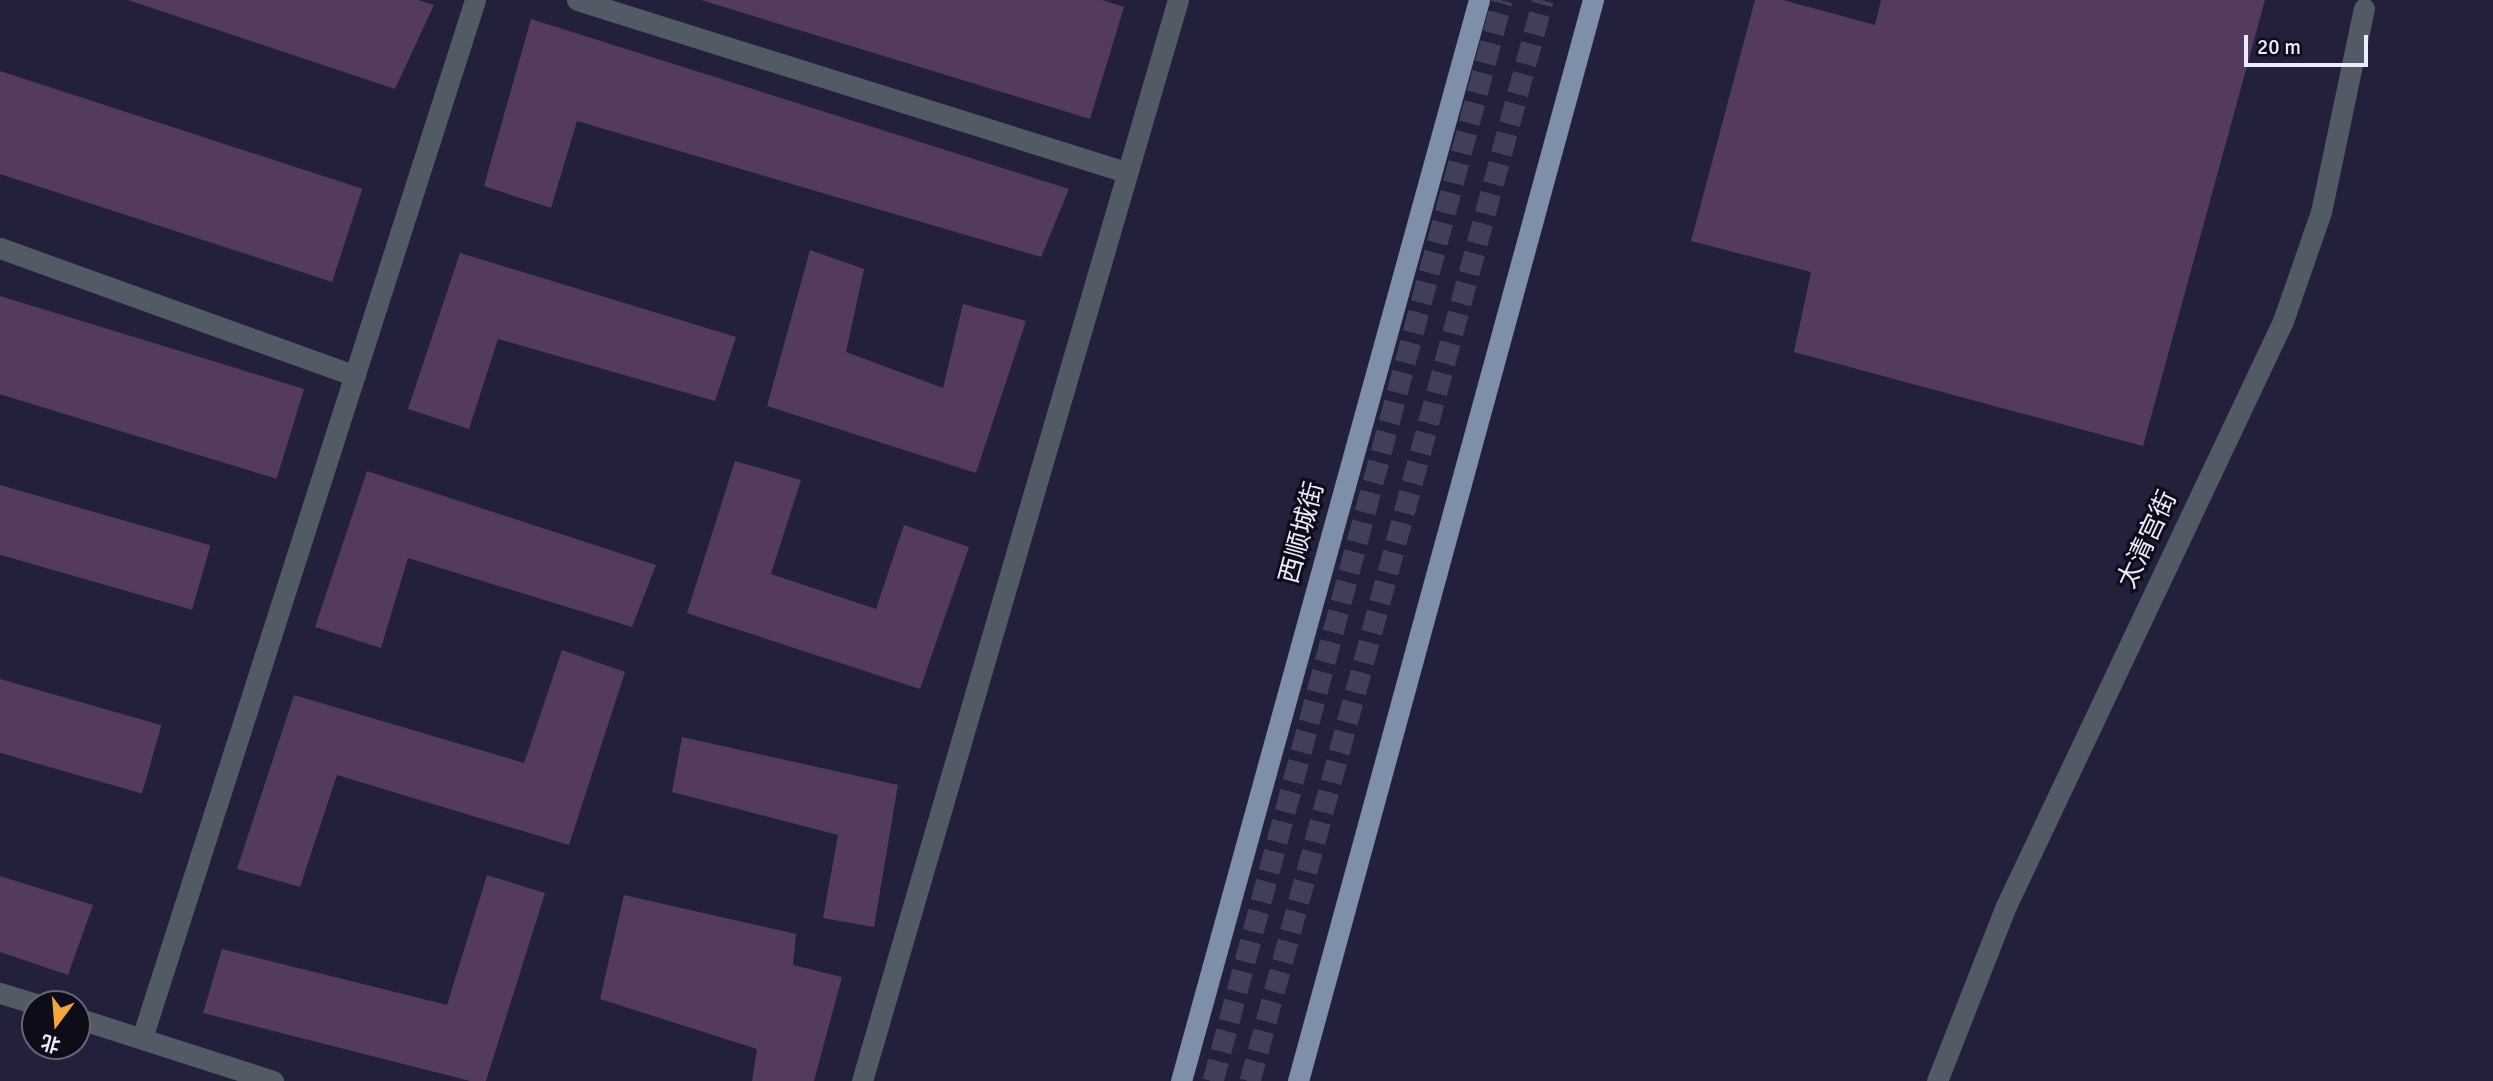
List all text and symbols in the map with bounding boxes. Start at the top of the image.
scale bar [2248,21,2372,65]
text: 20 m [2257,34,2301,60]
street label: 西顺城街 [1274,479,1332,587]
street label: 太清宫街 [2112,486,2184,594]
north arrow [21,990,91,1060]
text: 北 [38,1029,63,1057]

